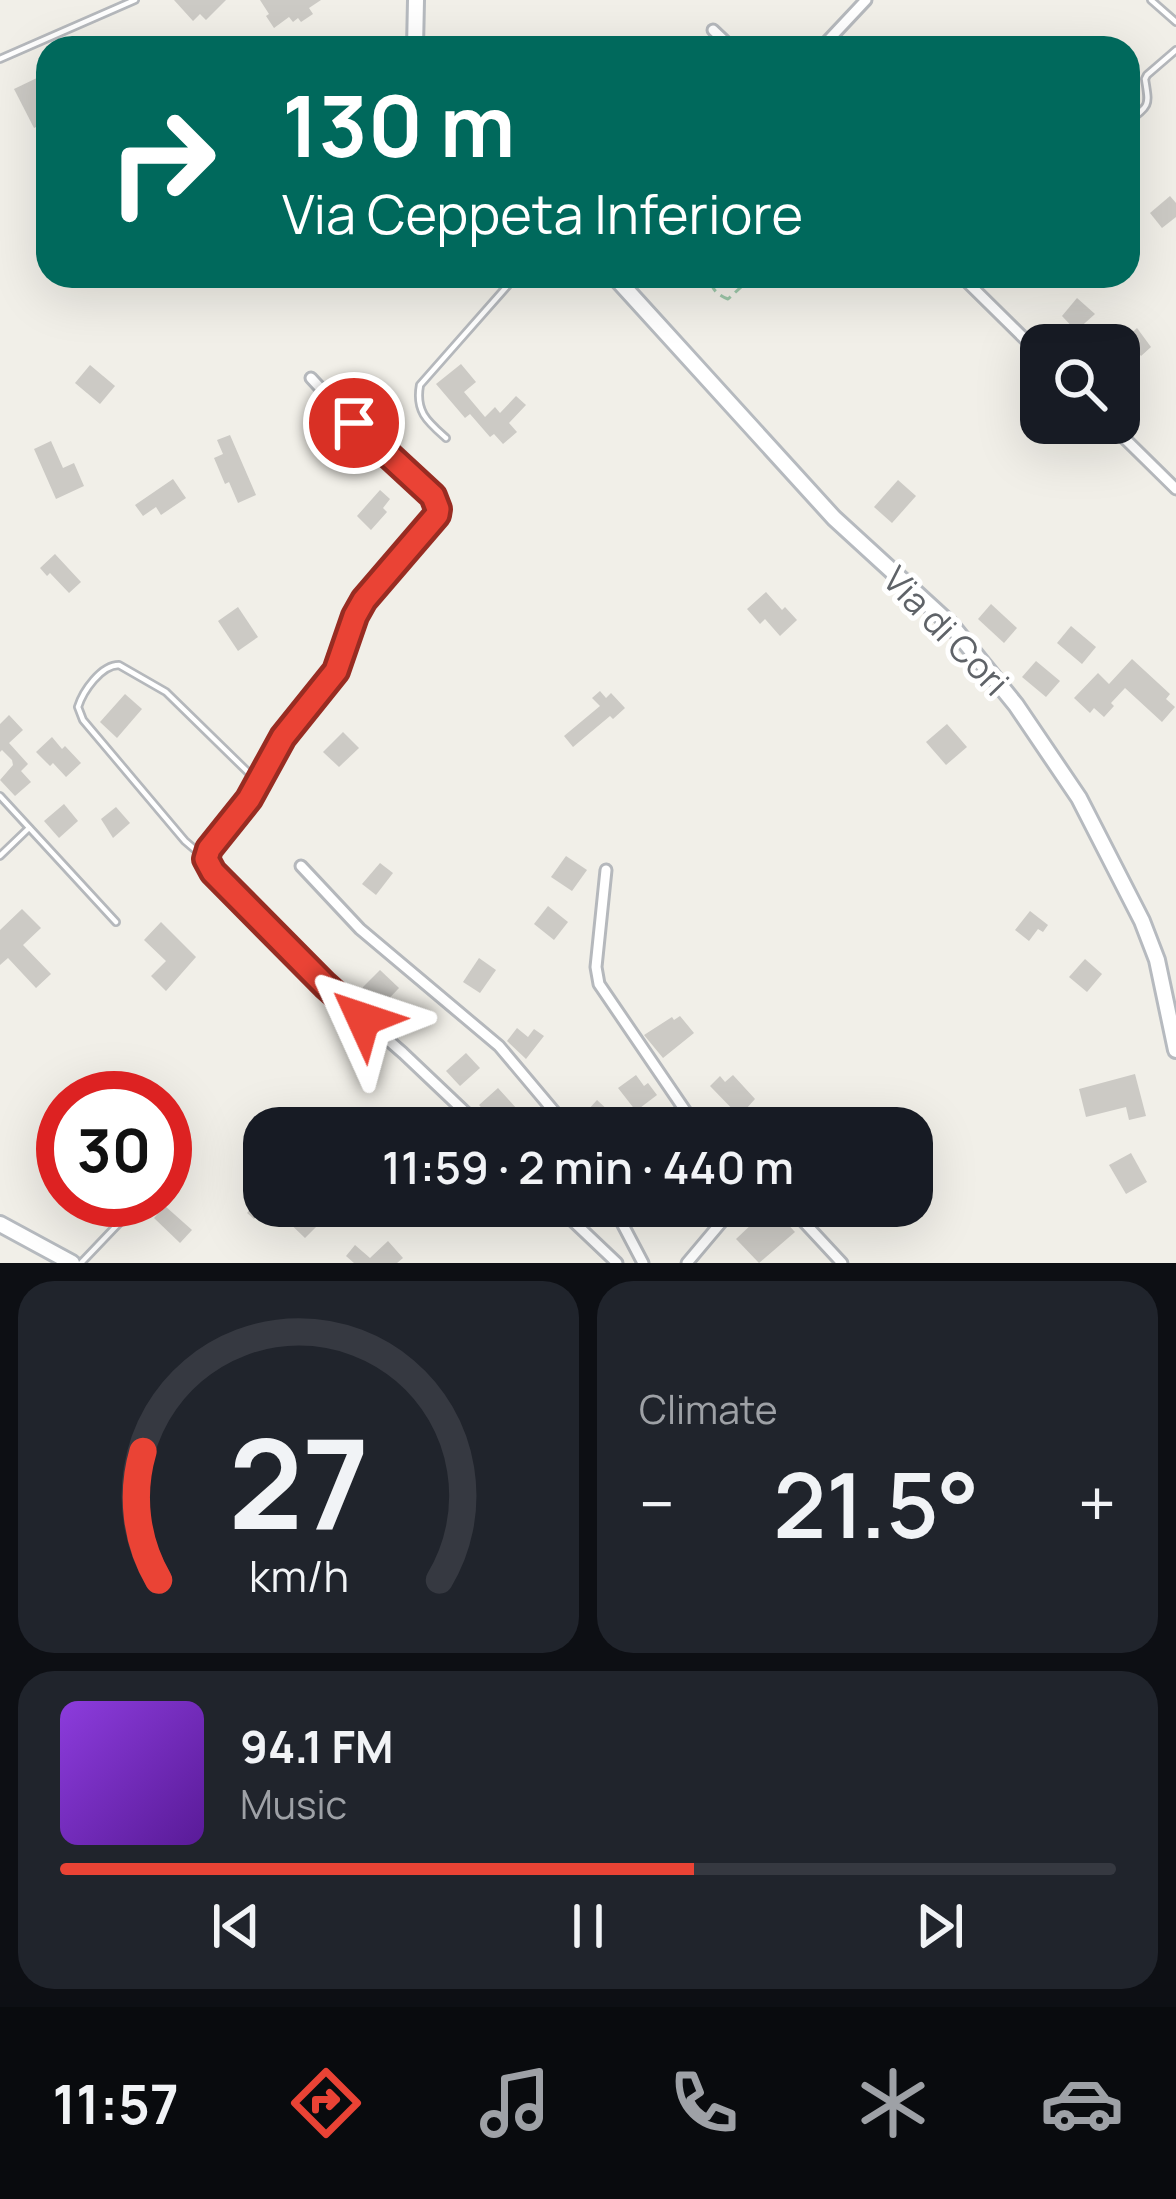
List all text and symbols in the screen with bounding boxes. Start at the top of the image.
text: 130 m [282,67,515,182]
icon: right [84,84,240,240]
text: Via Ceppeta Inferiore [282,176,803,250]
map controls [1020,324,1140,444]
button: search [1020,324,1140,444]
pin [303,372,405,474]
icon: arrive [321,390,387,456]
street label: Via di Cori [872,555,1020,706]
position arrow [300,956,426,1082]
speed limit sign: 30 [36,1071,192,1227]
text: 11:59 · 2 min · 440 m [382,1136,794,1198]
text: Climate [639,1382,778,1436]
text: 27 [228,1396,369,1566]
text: 21.5° [773,1442,979,1565]
text: − [639,1458,675,1548]
text: + [1078,1458,1116,1548]
text: km/h [249,1546,348,1605]
text: 94.1 FM [240,1715,393,1777]
text: Music [240,1777,347,1831]
icon: previous [203,1893,269,1959]
icon: pause [555,1893,621,1959]
icon: next [907,1893,973,1959]
icon: directions [284,2061,368,2145]
icon: music [473,2061,557,2145]
icon: phone [662,2061,746,2145]
icon: climate [851,2061,935,2145]
icon: car [1040,2061,1124,2145]
text: 11:57 [52,2066,179,2140]

